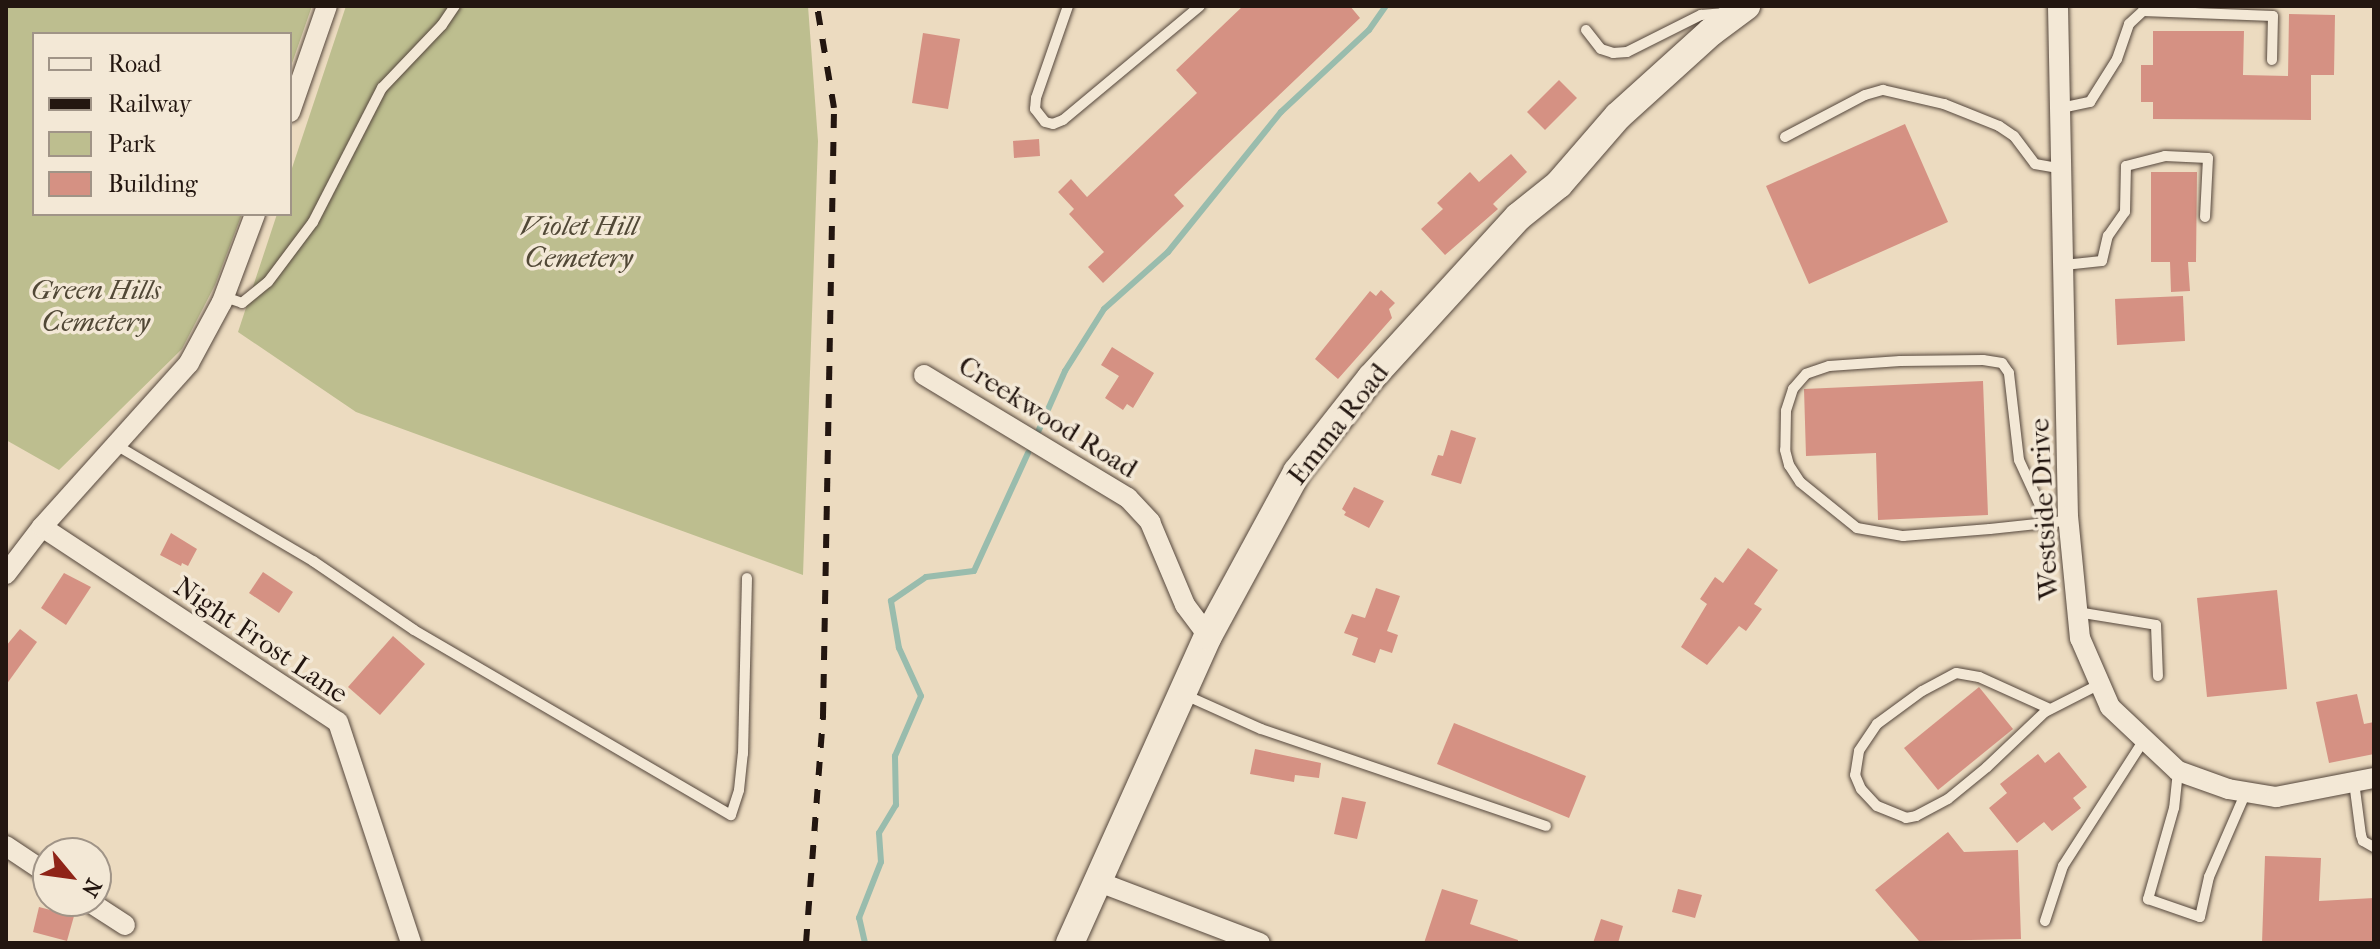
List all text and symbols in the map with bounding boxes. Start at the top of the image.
legend [32,32,292,216]
text: Road [108,50,161,78]
text: Railway [108,90,191,118]
text: Park [108,130,156,158]
text: Building [108,170,198,198]
park label: Violet Hill Cemetery [520,209,638,275]
park label: Green Hills Cemetery [31,273,161,339]
street label: Creekwood Road [952,348,1144,486]
street label: Emma Road [1280,357,1396,491]
street label: Westside Drive [2022,417,2066,601]
street label: Night Frost Lane [168,569,354,711]
north arrow [32,837,112,917]
text: N [76,874,107,901]

